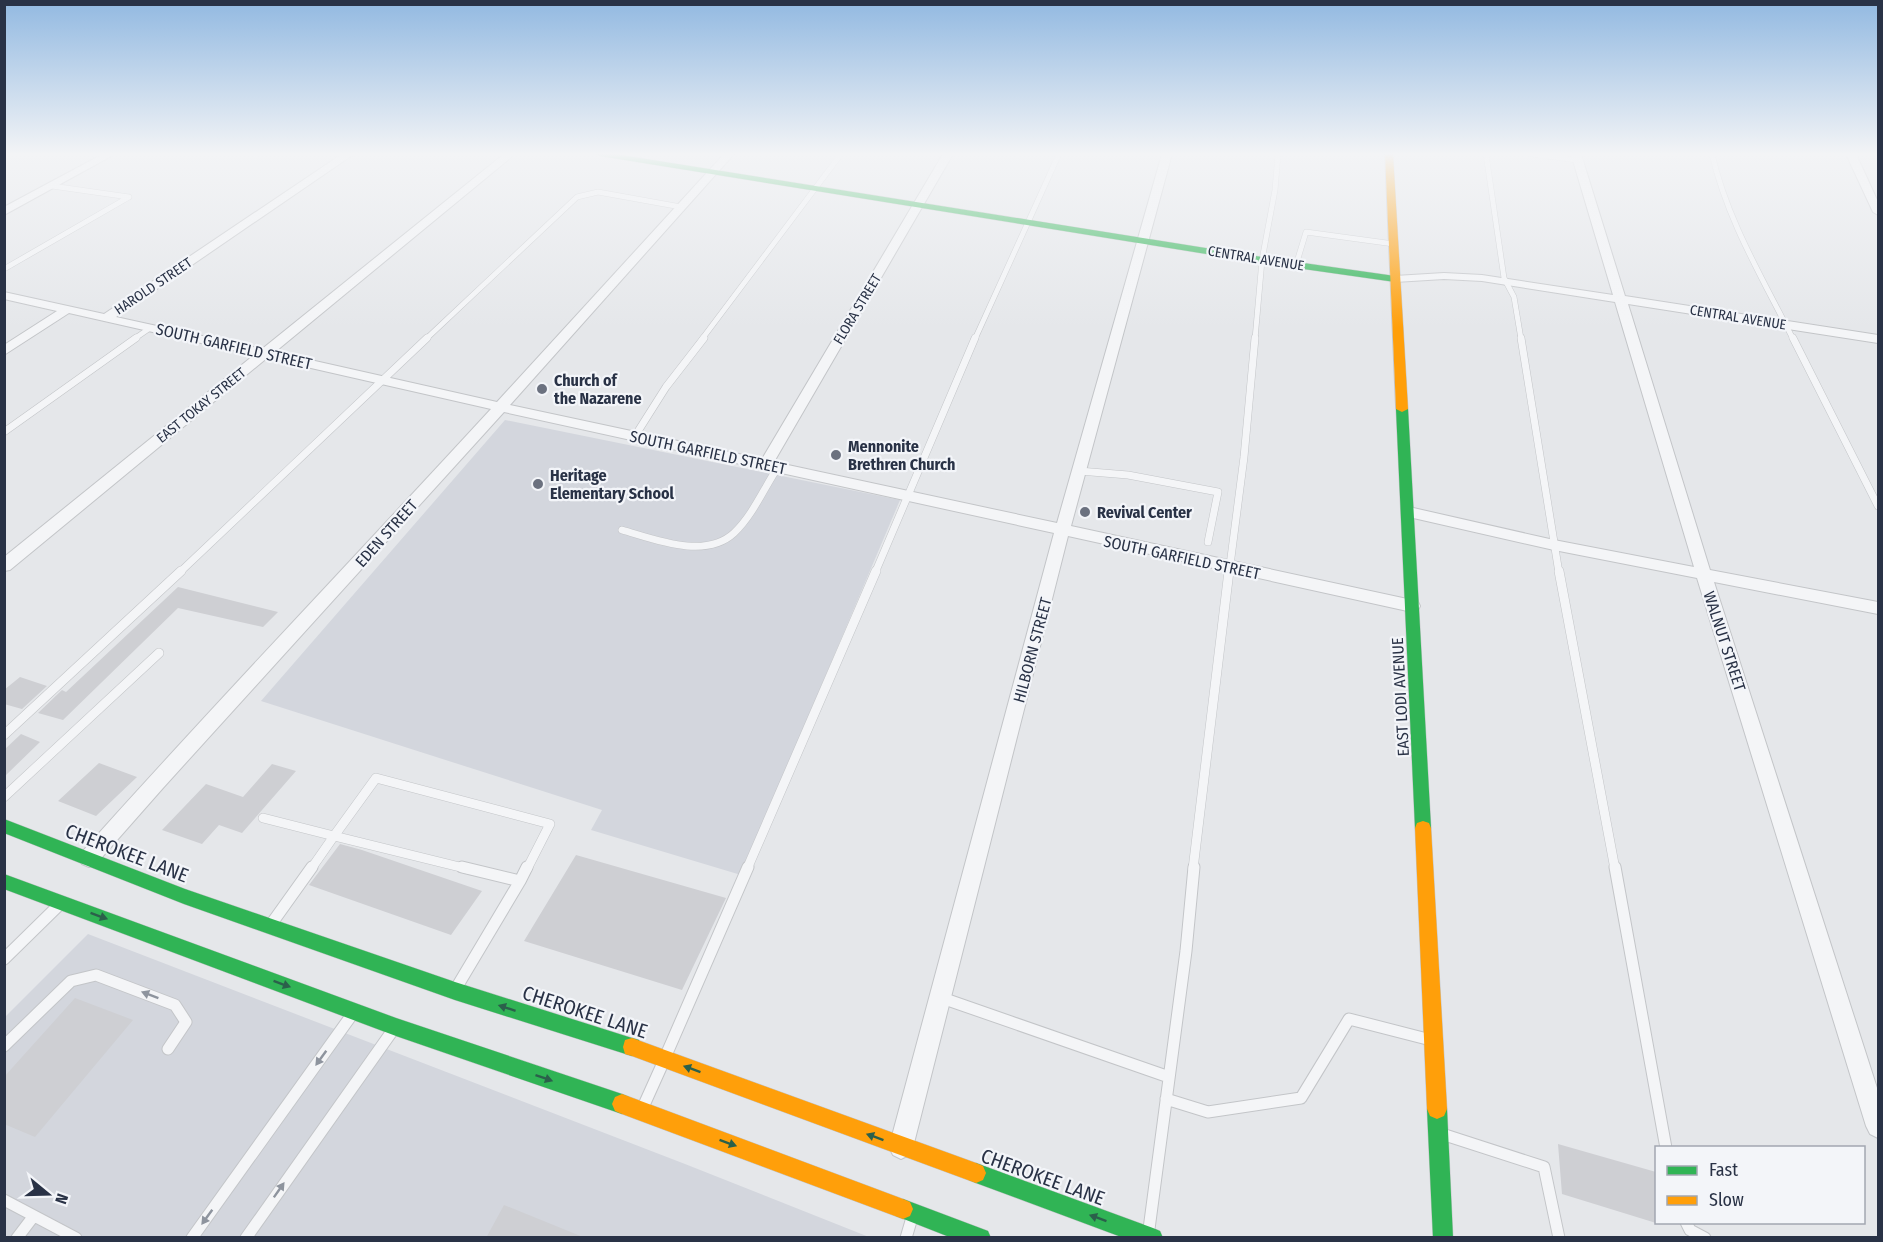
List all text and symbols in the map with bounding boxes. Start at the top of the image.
street label: CENTRAL AVENUE [1207,242,1306,275]
street label: HAROLD STREET [111,254,196,319]
street label: FLORA STREET [830,271,885,348]
street label: CENTRAL AVENUE [1689,301,1788,334]
street label: SOUTH GARFIELD STREET [154,319,314,374]
street label: EAST TOKAY STREET [153,364,250,447]
place label: Church of the Nazarene [554,371,642,408]
marker: Church of the Nazarene [535,382,549,396]
street label: SOUTH GARFIELD STREET [628,427,788,478]
place label: Mennonite Brethren Church [848,437,955,474]
marker: Mennonite Brethren Church [829,448,843,462]
place label: Heritage Elementary School [550,466,675,503]
marker: Heritage Elementary School [531,477,545,491]
street label: EDEN STREET [351,495,422,571]
place label: Revival Center [1097,503,1192,522]
marker: Revival Center [1078,505,1092,519]
street label: SOUTH GARFIELD STREET [1102,532,1262,583]
street label: WALNUT STREET [1699,589,1750,694]
street label: HILBORN STREET [1009,595,1056,705]
street label: EAST LODI AVENUE [1388,637,1413,757]
street label: CHEROKEE LANE [62,819,192,887]
one-way arrow [90,912,108,922]
one-way arrow [273,979,291,989]
street label: CHEROKEE LANE [520,981,650,1043]
one-way arrow [141,990,159,1000]
one-way arrow [498,1003,516,1012]
one-way arrow [315,1050,327,1066]
one-way arrow [683,1063,701,1073]
one-way arrow [535,1073,553,1083]
one-way arrow [866,1132,884,1141]
one-way arrow [719,1139,737,1148]
street label: CHEROKEE LANE [978,1144,1108,1210]
legend [1655,1146,1865,1224]
text: Fast [1709,1159,1738,1181]
north arrow [18,1164,78,1224]
one-way arrow [273,1182,285,1197]
text: Slow [1709,1189,1744,1211]
text: N [51,1191,72,1206]
one-way arrow [201,1208,213,1224]
one-way arrow [1089,1212,1107,1222]

